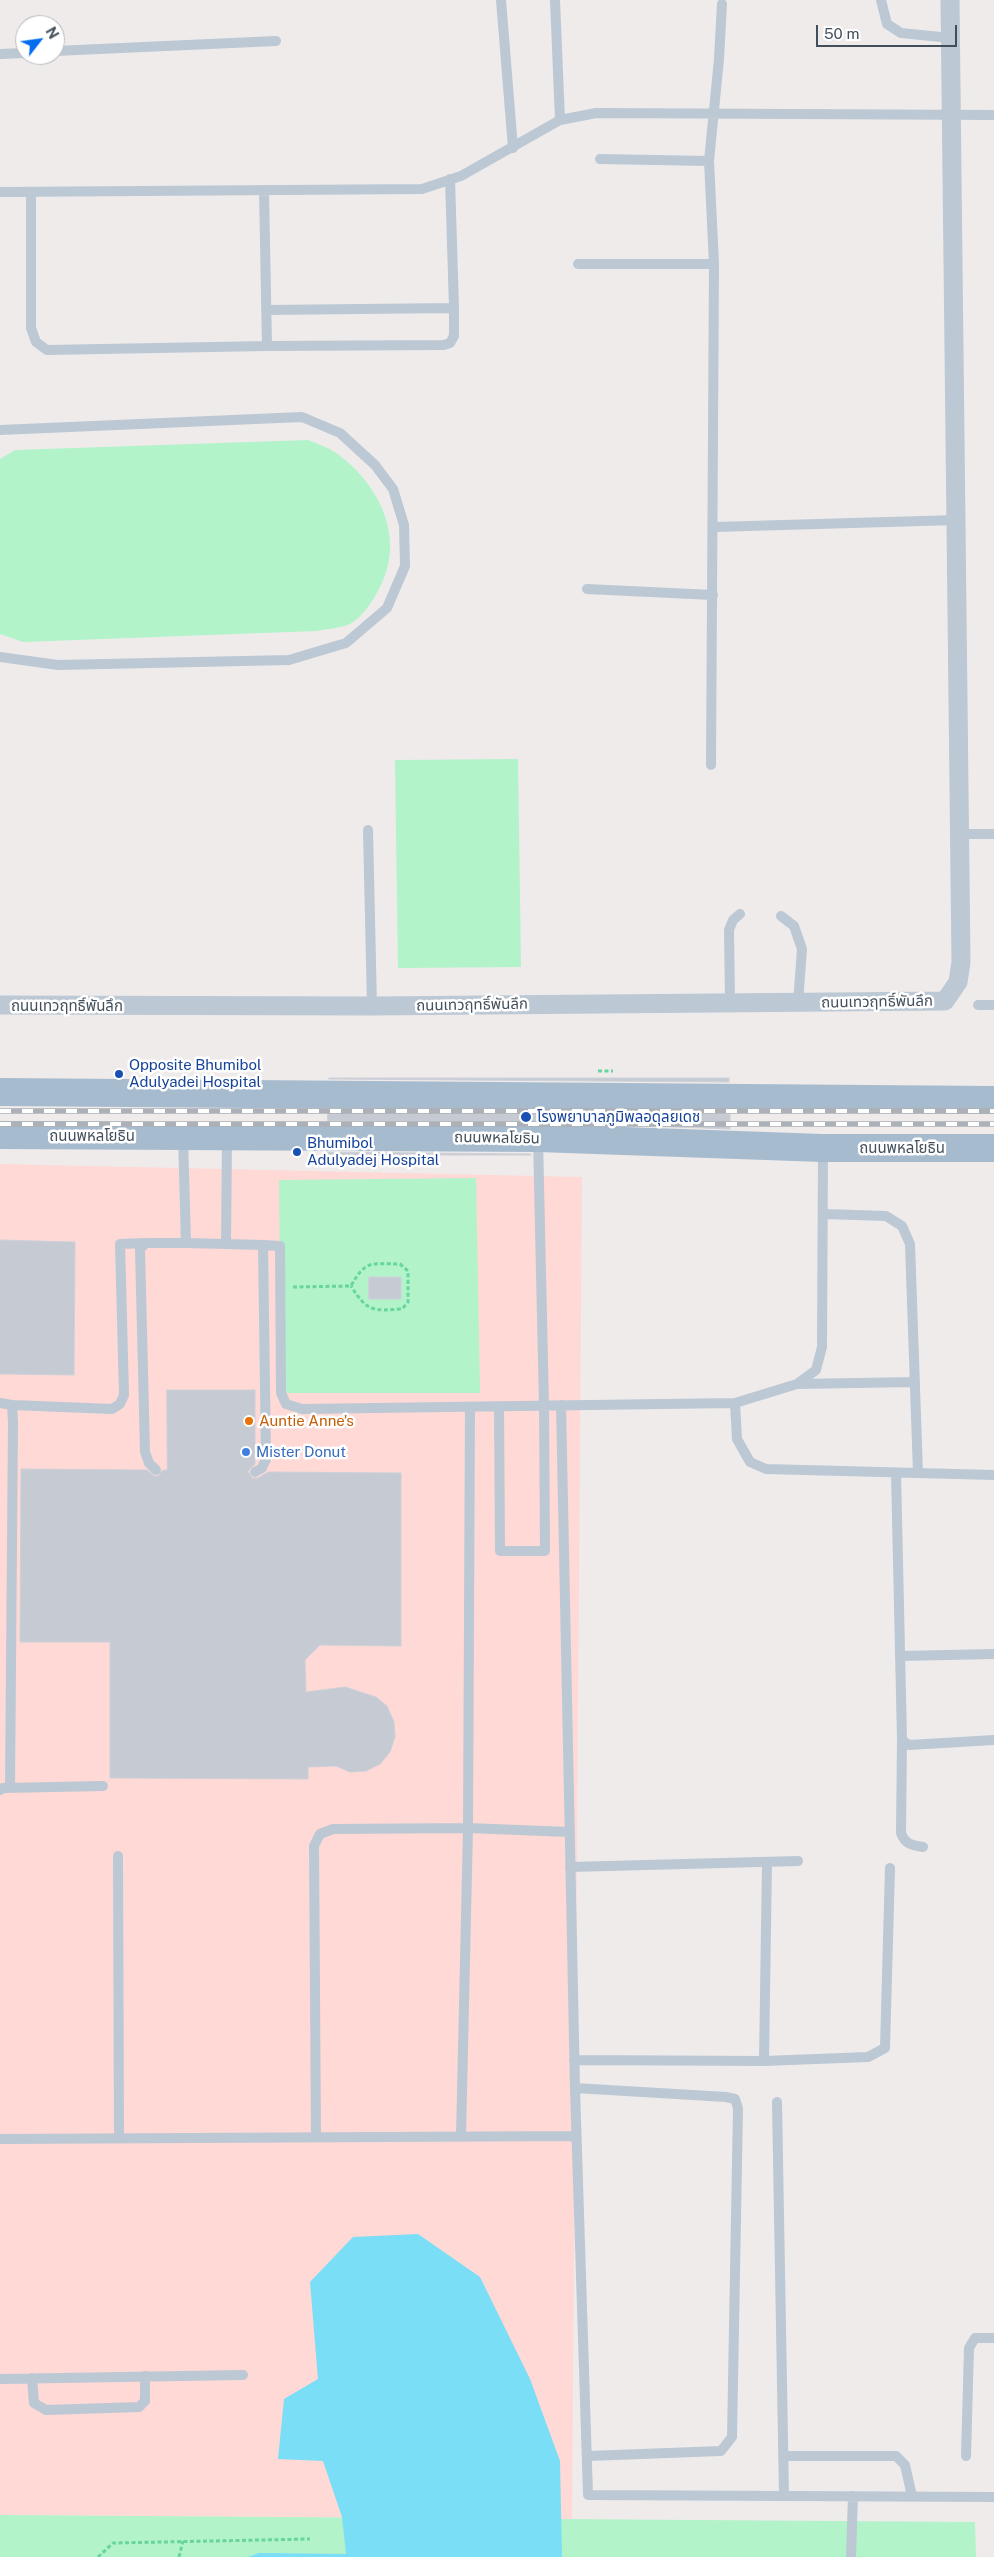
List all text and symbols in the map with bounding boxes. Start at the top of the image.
north arrow [15,15,65,65]
scale bar [819,15,960,47]
text: N [42,24,62,42]
text: 50 m [824,25,859,42]
street label: ถนนเทวฤทธิ์พันลึก [821,992,933,1012]
street label: ถนนเทวฤทธิ์พันลึก [416,995,528,1015]
street label: ถนนเทวฤทธิ์พันลึก [11,997,123,1015]
place label: Opposite Bhumibol Adulyadei Hospital [129,1056,262,1091]
marker: Opposite Bhumibol Adulyadei Hospital [113,1068,125,1080]
place label: โรงพยาบาลภูมิพลอดุลยเดช [537,1108,700,1126]
marker: โรงพยาบาลภูมิพลอดุลยเดช [519,1110,533,1124]
street label: ถนนพหลโยธิน [49,1127,135,1145]
street label: ถนนพหลโยธิน [454,1128,540,1148]
place label: Bhumibol Adulyadej Hospital [307,1134,439,1169]
street label: ถนนพหลโยธิน [859,1139,945,1157]
marker: Bhumibol Adulyadej Hospital [291,1146,303,1158]
place label: Auntie Anne's [259,1412,354,1430]
marker: Auntie Anne's [243,1415,255,1427]
place label: Mister Donut [256,1443,346,1461]
marker: Mister Donut [240,1446,252,1458]

